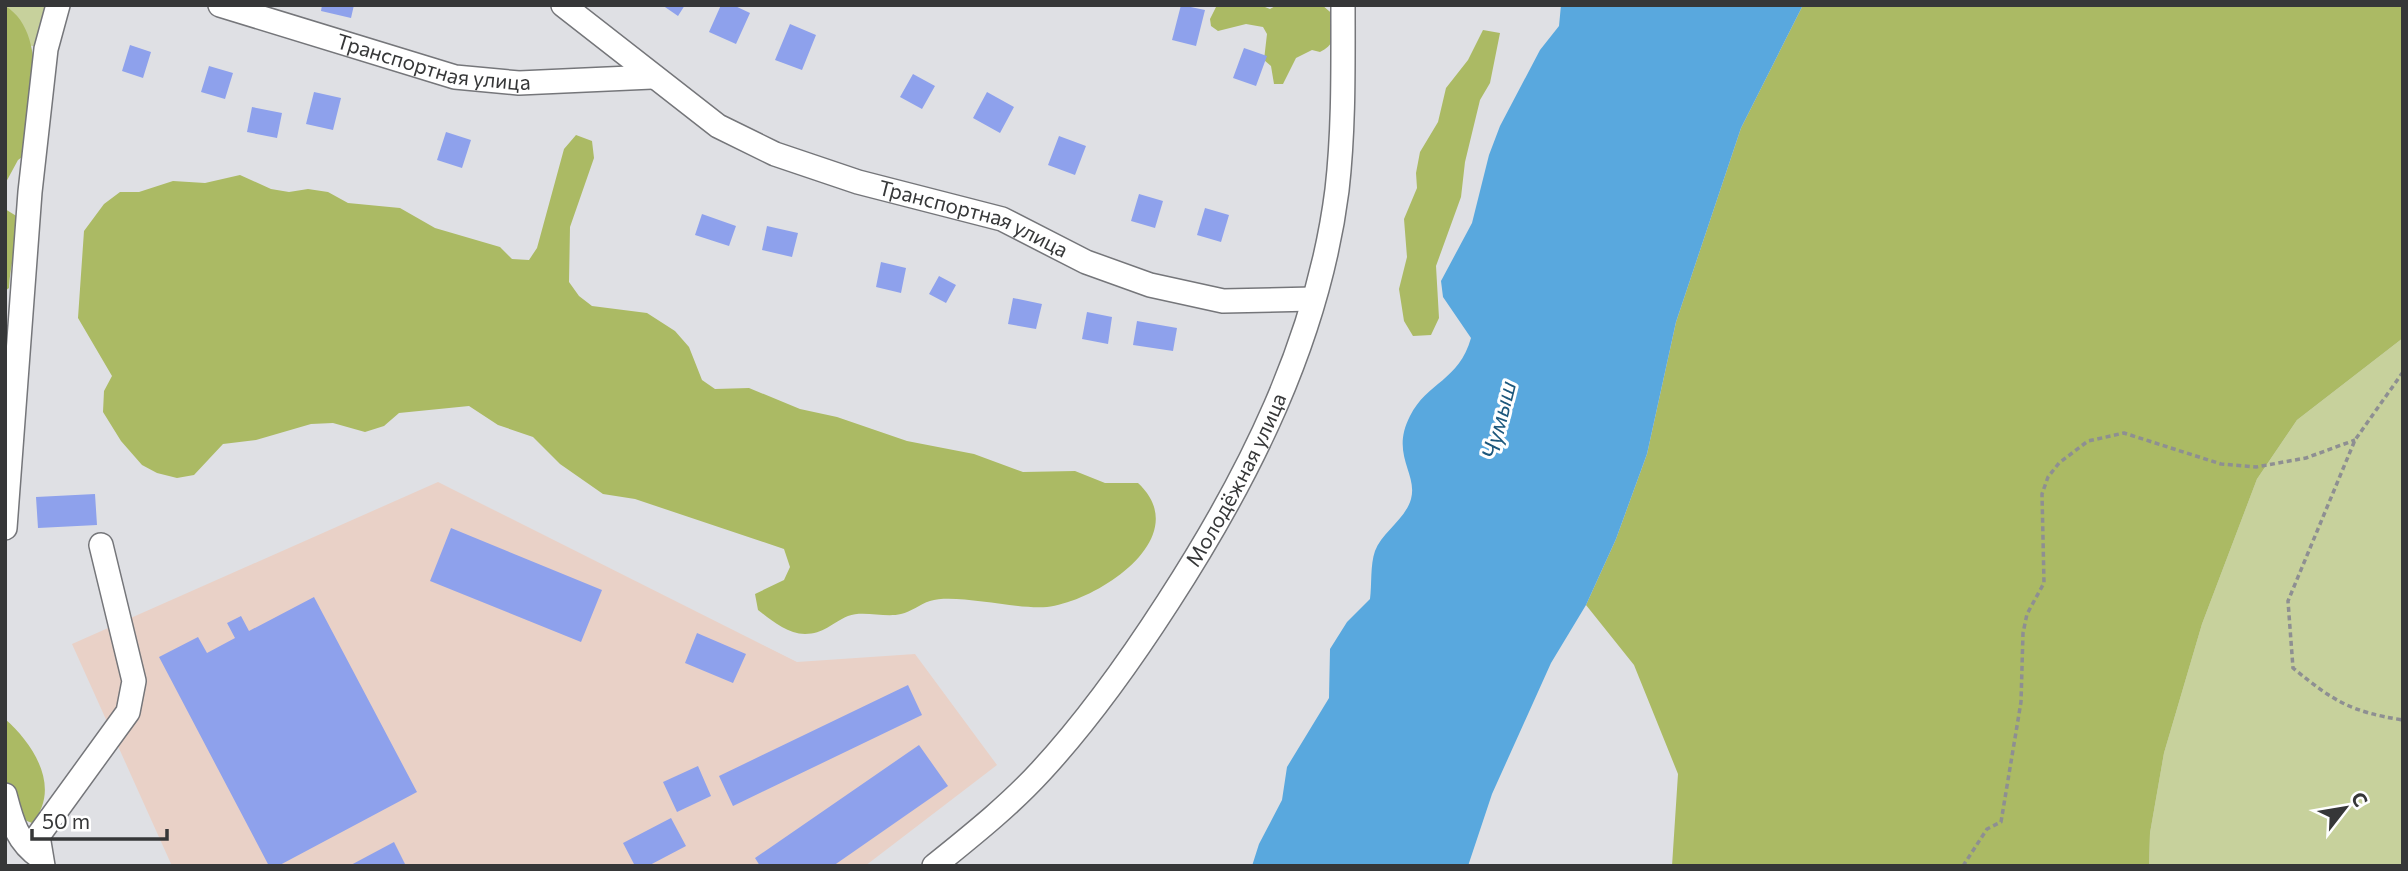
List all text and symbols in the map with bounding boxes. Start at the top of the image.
street label: Транспортная улица [334,27,531,94]
street label: Транспортная улица [876,174,1073,262]
water label: Чумыш [1475,378,1521,462]
street label: Молодёжная улица [1180,389,1291,571]
north arrow [2310,773,2380,843]
text: С [2347,787,2373,810]
scale bar [32,798,166,842]
text: 50 m [42,808,90,833]

